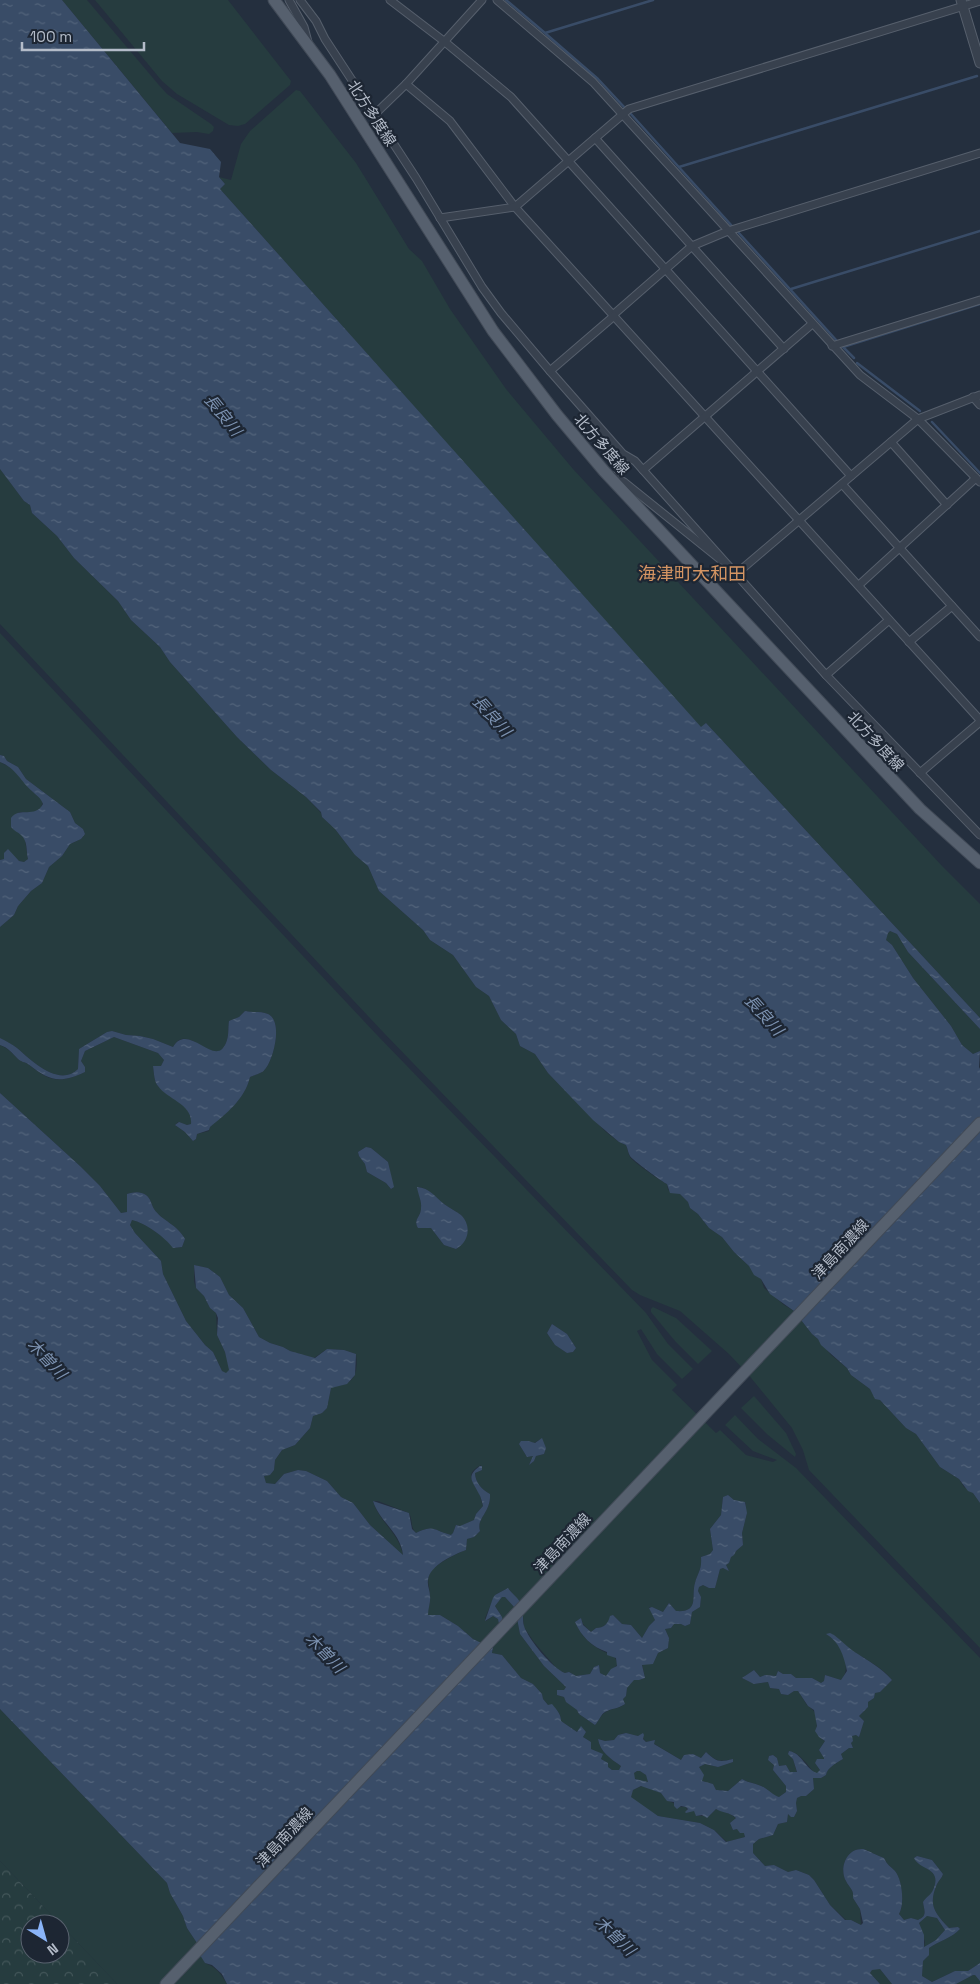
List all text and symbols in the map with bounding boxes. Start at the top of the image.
scale bar [22,20,145,52]
text: 100 m [30,27,72,46]
street label: 北方多度線 [344,76,400,150]
water label: 長良川 [200,390,248,442]
street label: 北方多度線 [570,409,634,479]
district label: 海津町大和田 [638,562,746,585]
water label: 長良川 [468,691,517,742]
street label: 北方多度線 [843,707,909,775]
water label: 長良川 [740,990,789,1041]
street label: 津島南濃線 [807,1215,873,1283]
water label: 木曽川 [23,1334,72,1385]
street label: 津島南濃線 [529,1509,595,1577]
water label: 木曽川 [301,1628,351,1679]
street label: 津島南濃線 [251,1803,317,1871]
water label: 木曽川 [590,1912,641,1962]
north arrow [20,1914,70,1964]
text: N [44,1939,62,1959]

